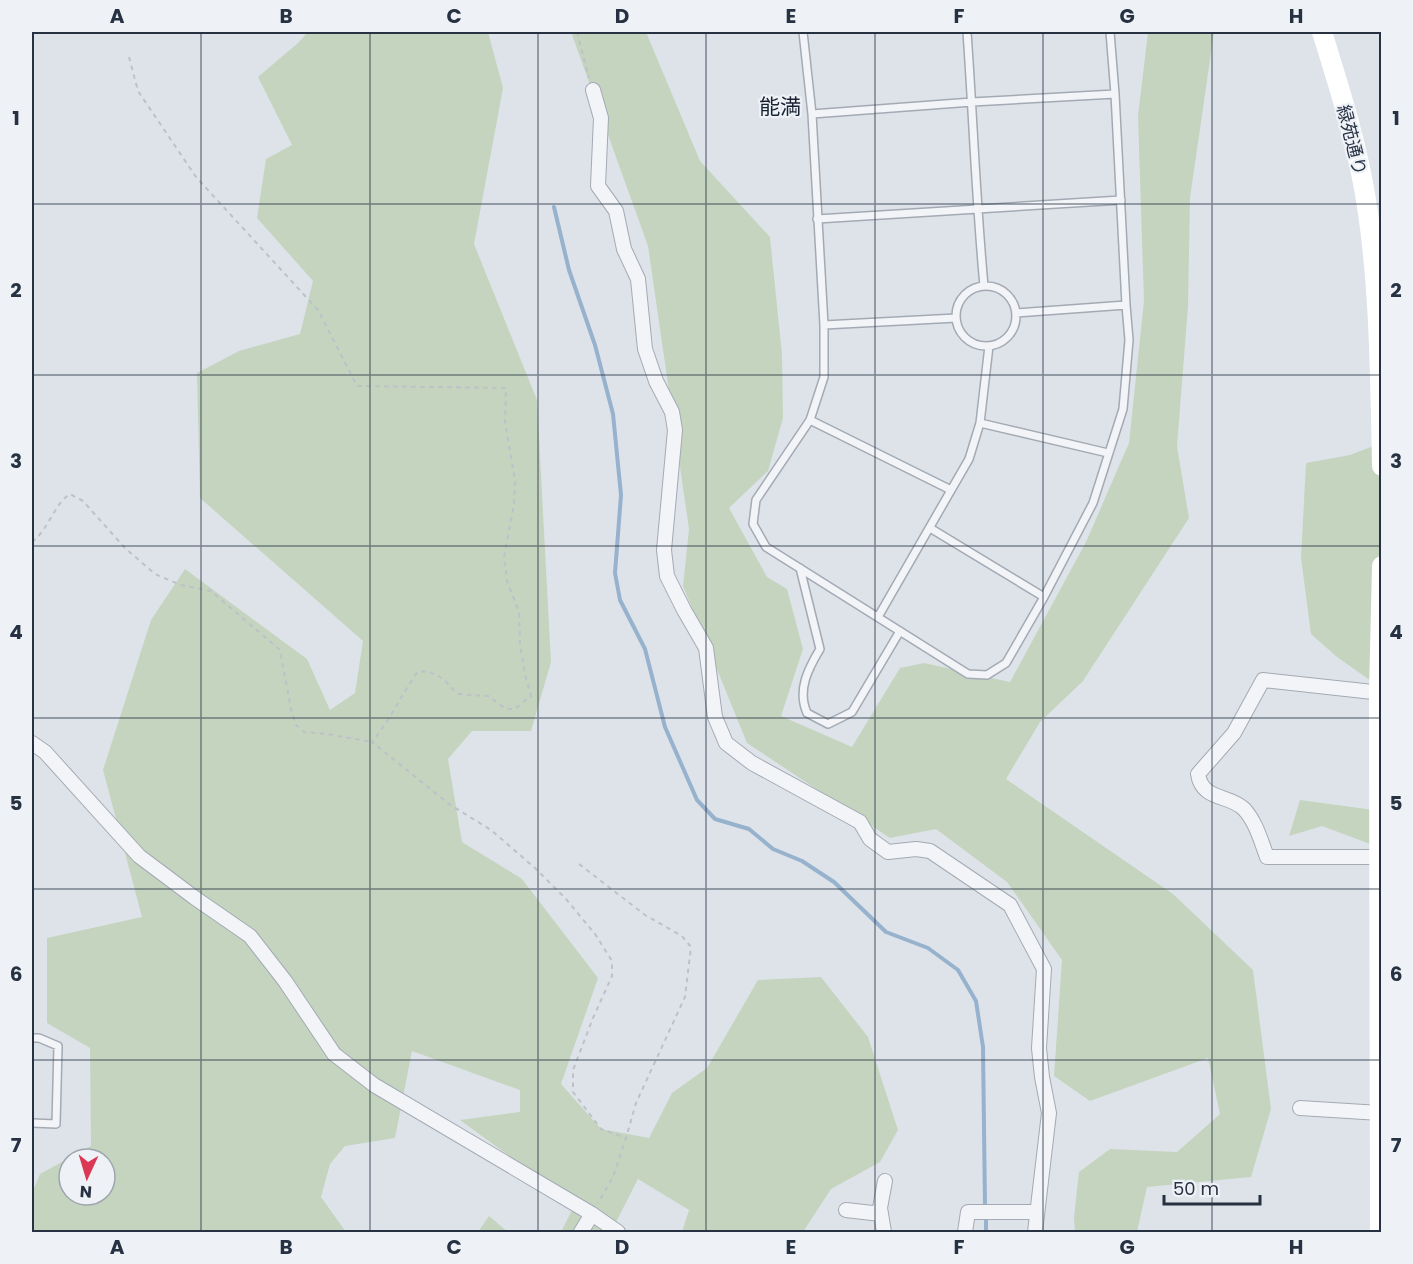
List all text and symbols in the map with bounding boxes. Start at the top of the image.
text: A [110,2,125,30]
text: B [279,2,293,30]
text: C [446,2,462,30]
text: D [615,2,629,30]
text: E [786,2,796,30]
text: F [954,2,965,30]
text: G [1119,2,1135,30]
text: H [1289,2,1303,30]
district label: 能満 [759,92,801,121]
street label: 緑苑通り [1331,102,1373,178]
text: 1 [12,104,20,132]
text: 1 [1392,104,1400,132]
text: 2 [10,276,22,304]
text: 2 [1390,276,1402,304]
text: 3 [10,447,22,475]
text: 3 [1390,447,1402,475]
text: 4 [9,618,23,646]
text: 4 [1389,618,1403,646]
text: 5 [10,789,23,817]
text: 5 [1390,789,1403,817]
text: 6 [10,960,22,988]
text: 6 [1390,960,1402,988]
text: 7 [11,1131,22,1159]
text: 7 [1391,1131,1402,1159]
north arrow [57,1147,117,1207]
scale bar [1164,1168,1260,1206]
text: 50 m [1173,1176,1219,1201]
text: N [79,1180,93,1203]
text: A [110,1233,125,1261]
text: B [279,1233,293,1261]
text: C [446,1233,462,1261]
text: D [615,1233,629,1261]
text: E [786,1233,796,1261]
text: F [954,1233,965,1261]
text: G [1119,1233,1135,1261]
text: H [1289,1233,1303,1261]

